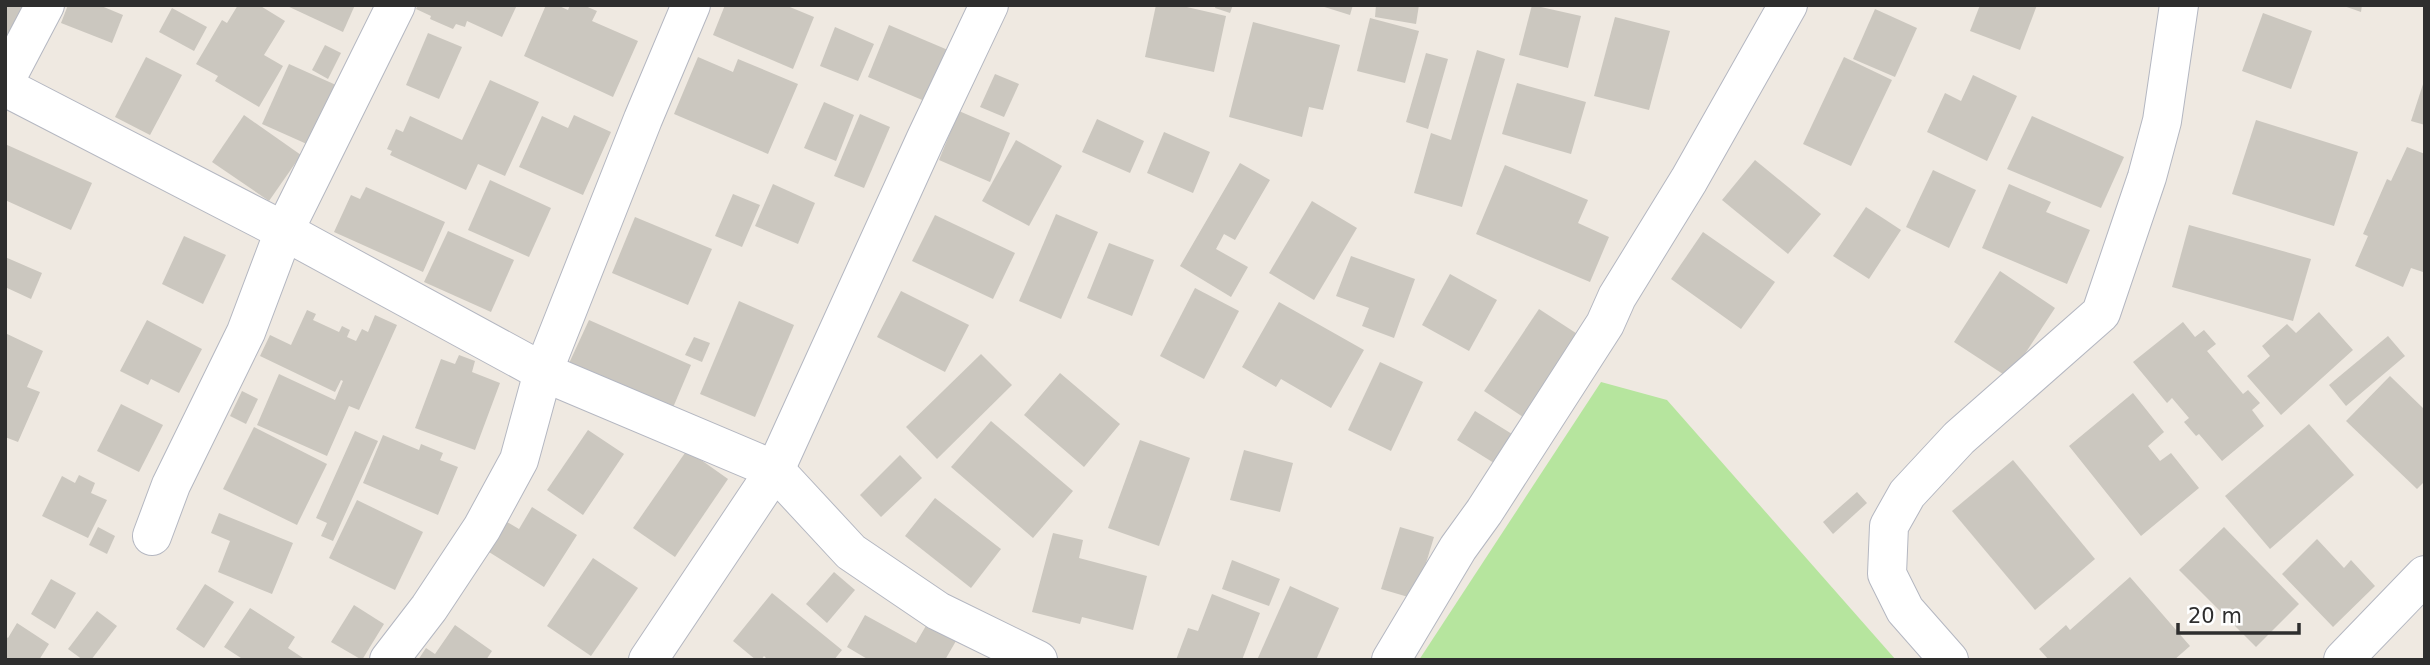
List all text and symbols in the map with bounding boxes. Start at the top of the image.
scale bar [2178,592,2299,636]
text: 20 m [2188,604,2242,628]

